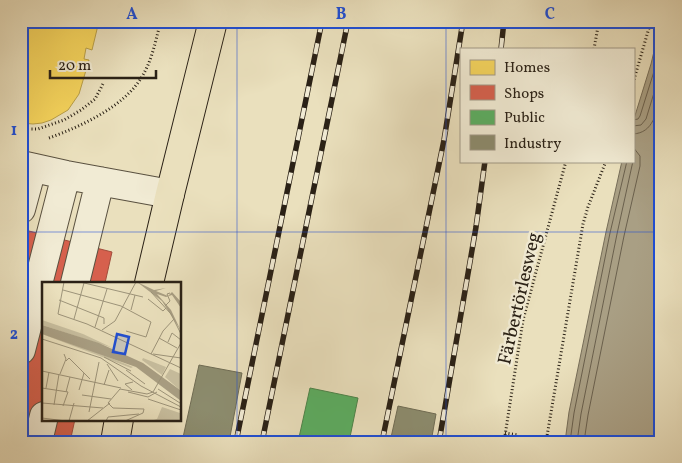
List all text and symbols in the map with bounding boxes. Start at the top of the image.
text: A [126,4,138,26]
text: B [336,4,347,26]
text: C [545,4,555,26]
scale bar [50,48,156,80]
legend [460,48,634,162]
text: 20 m [58,56,91,77]
text: Homes [504,58,550,79]
text: Shops [504,84,544,105]
text: Public [504,108,545,129]
text: 1 [11,120,17,142]
text: Industry [504,134,561,155]
street label: Färbertörlesweg [492,230,548,367]
inset map [42,282,181,420]
text: 2 [10,324,18,346]

